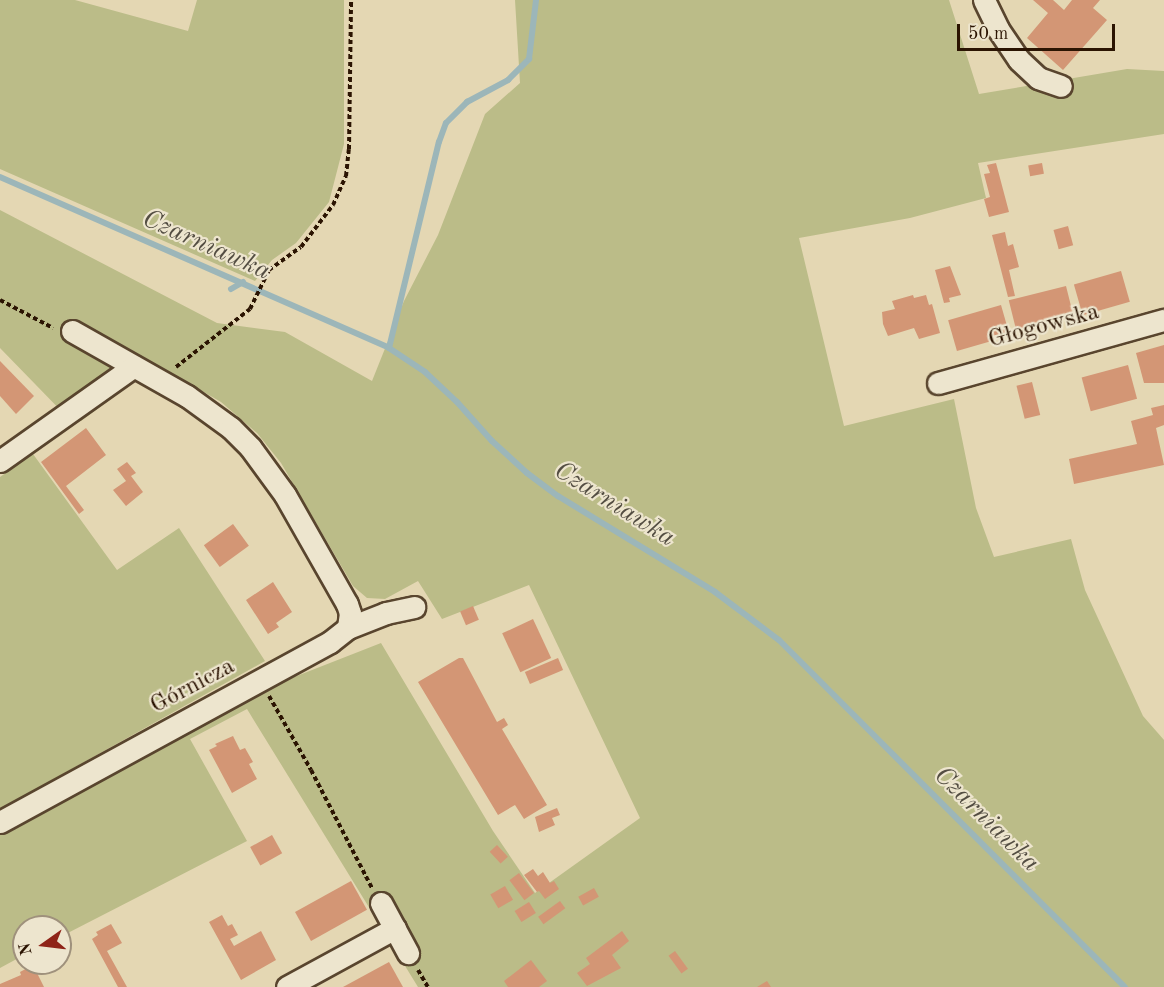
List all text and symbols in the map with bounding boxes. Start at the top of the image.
scale bar [960,12,1118,50]
text: 50 m [968,25,1008,43]
water label: Czarniawka [137,204,275,288]
street label: Głogowska [985,298,1103,356]
water label: Czarniawka [548,456,680,554]
street label: Górnicza [146,653,240,721]
water label: Czarniawka [927,761,1045,879]
north arrow [12,915,72,975]
text: N [17,941,36,957]

